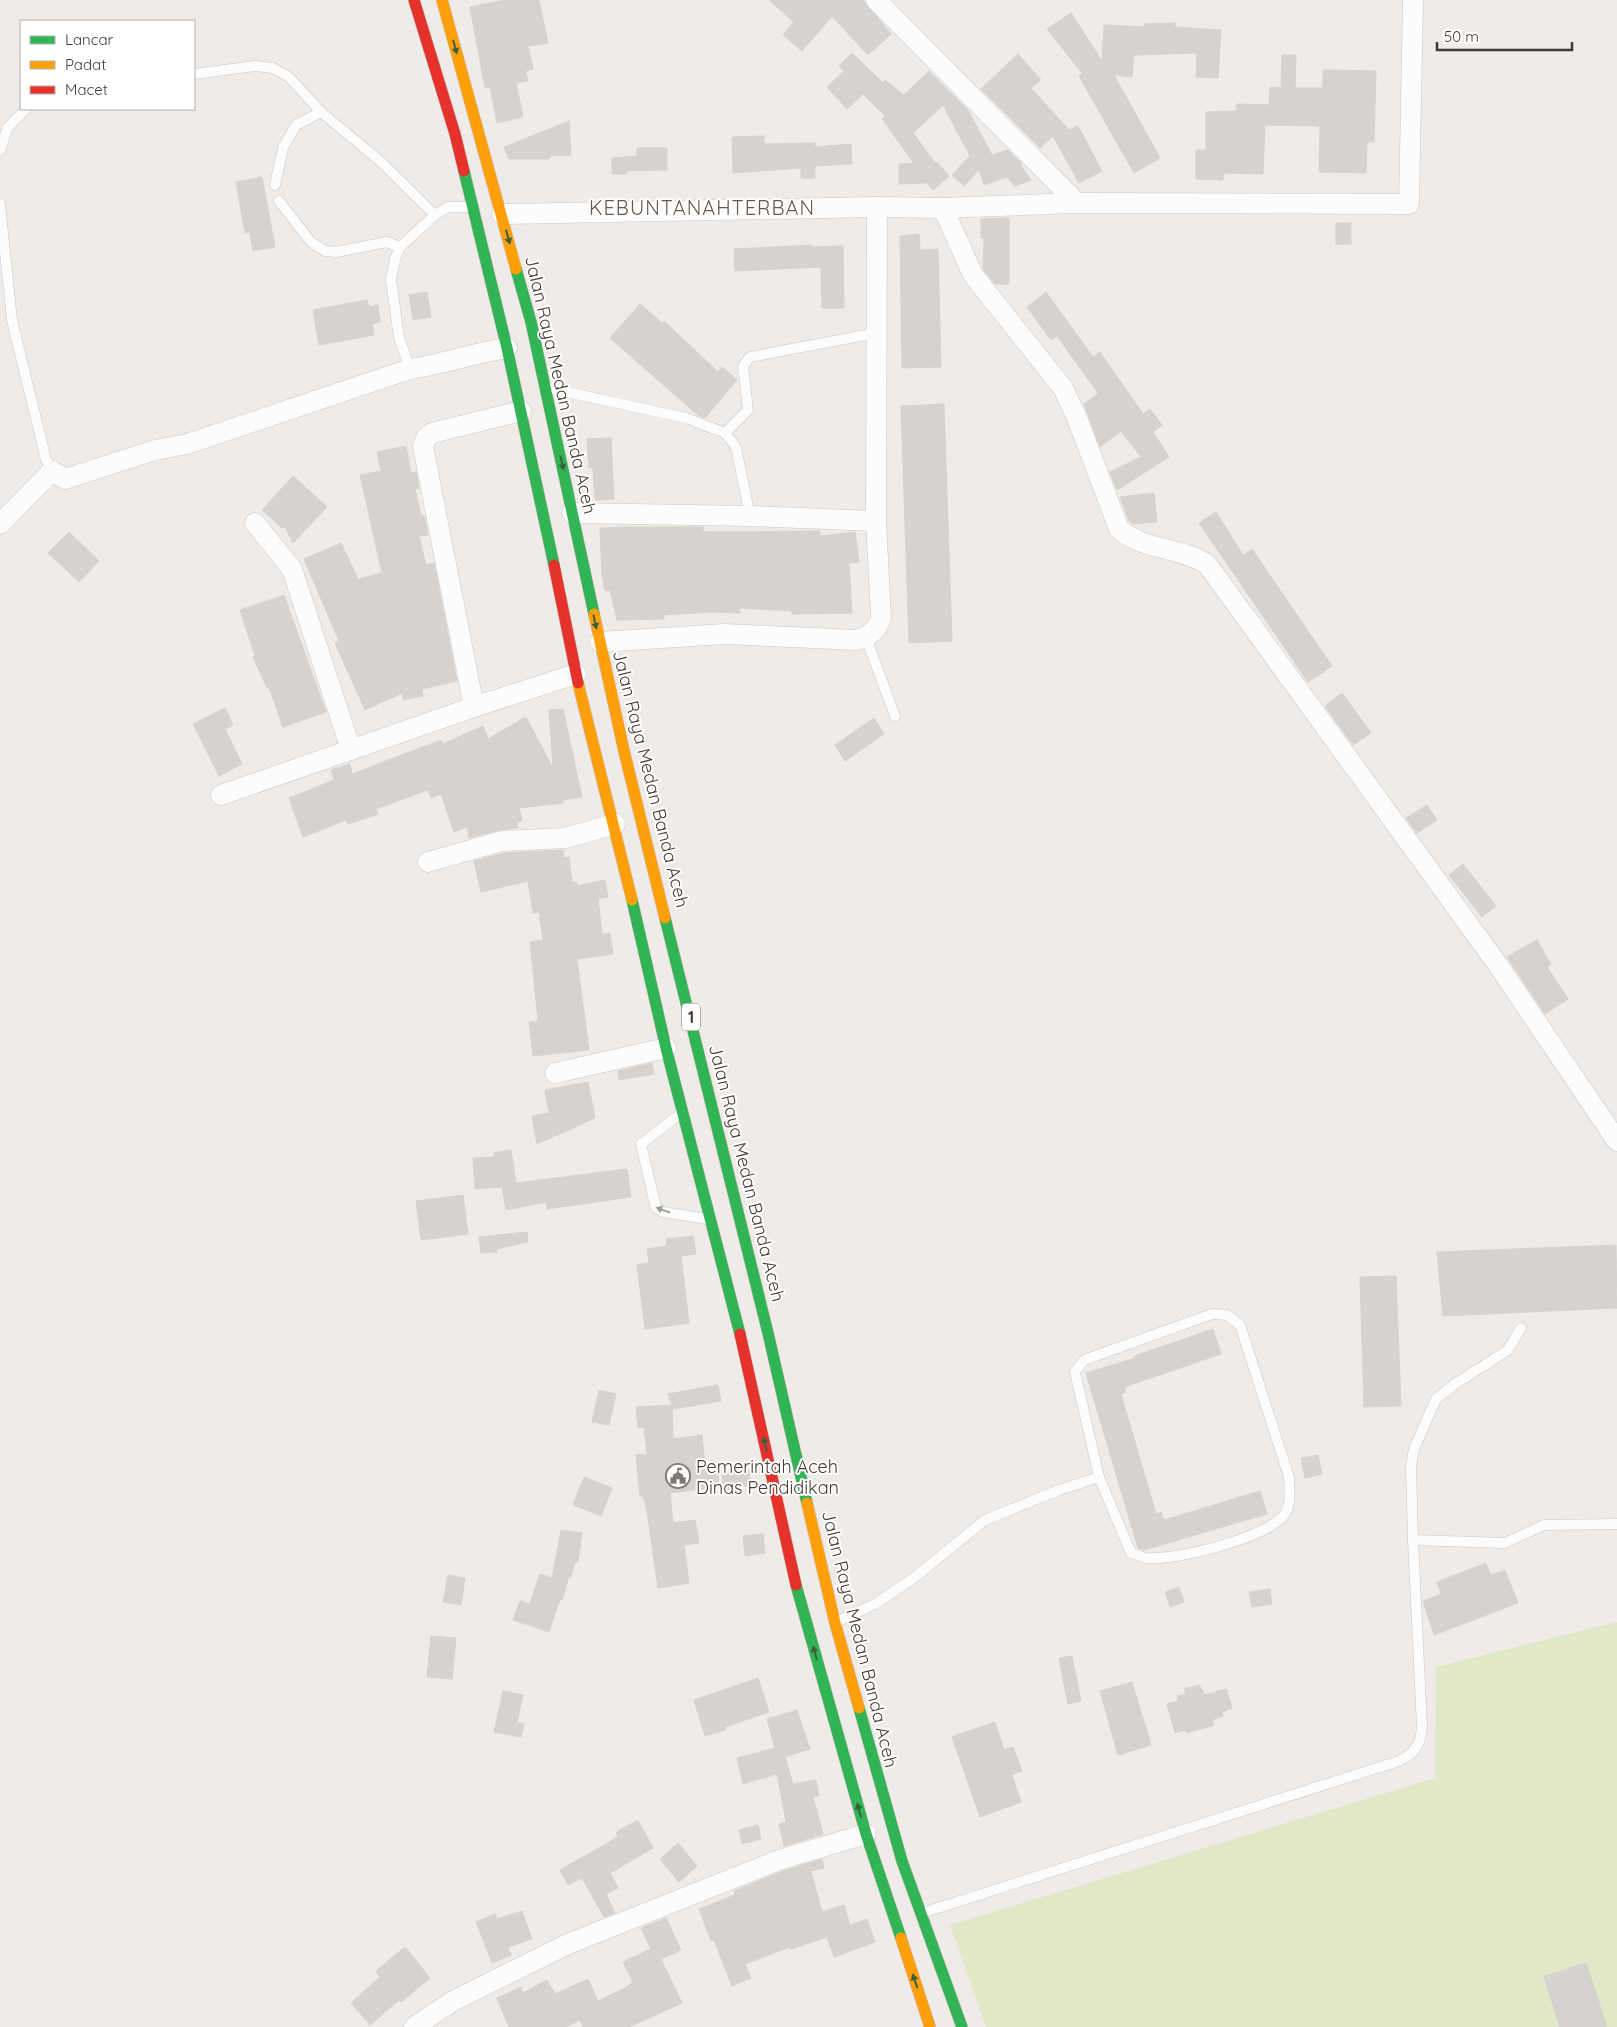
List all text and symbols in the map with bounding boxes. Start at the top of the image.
legend [20,20,195,110]
scale bar [1437,20,1572,52]
text: 50 m [1444,27,1479,46]
text: Lancar [65,30,114,49]
one-way arrow [451,40,459,55]
text: Padat [65,55,106,74]
text: Macet [65,80,108,99]
district label: KEBUNTANAHTERBAN [589,195,815,220]
one-way arrow [505,230,513,245]
street label: Jalan Raya Medan Banda Aceh [520,254,602,516]
one-way arrow [558,456,566,471]
one-way arrow [592,615,600,631]
street label: Jalan Raya Medan Banda Aceh [608,648,694,910]
road number: 1 [682,1004,700,1030]
street label: Jalan Raya Medan Banda Aceh [704,1042,790,1304]
one-way arrow [655,1206,670,1214]
one-way arrow [760,1436,768,1452]
place label: Pemerintah Aceh Dinas Pendidikan [696,1455,839,1499]
public building icon: Pemerintah Aceh Dinas Pendidikan [665,1463,691,1489]
street label: Jalan Raya Medan Banda Aceh [817,1508,903,1770]
one-way arrow [810,1646,818,1661]
one-way arrow [854,1802,862,1817]
one-way arrow [910,1973,918,1988]

